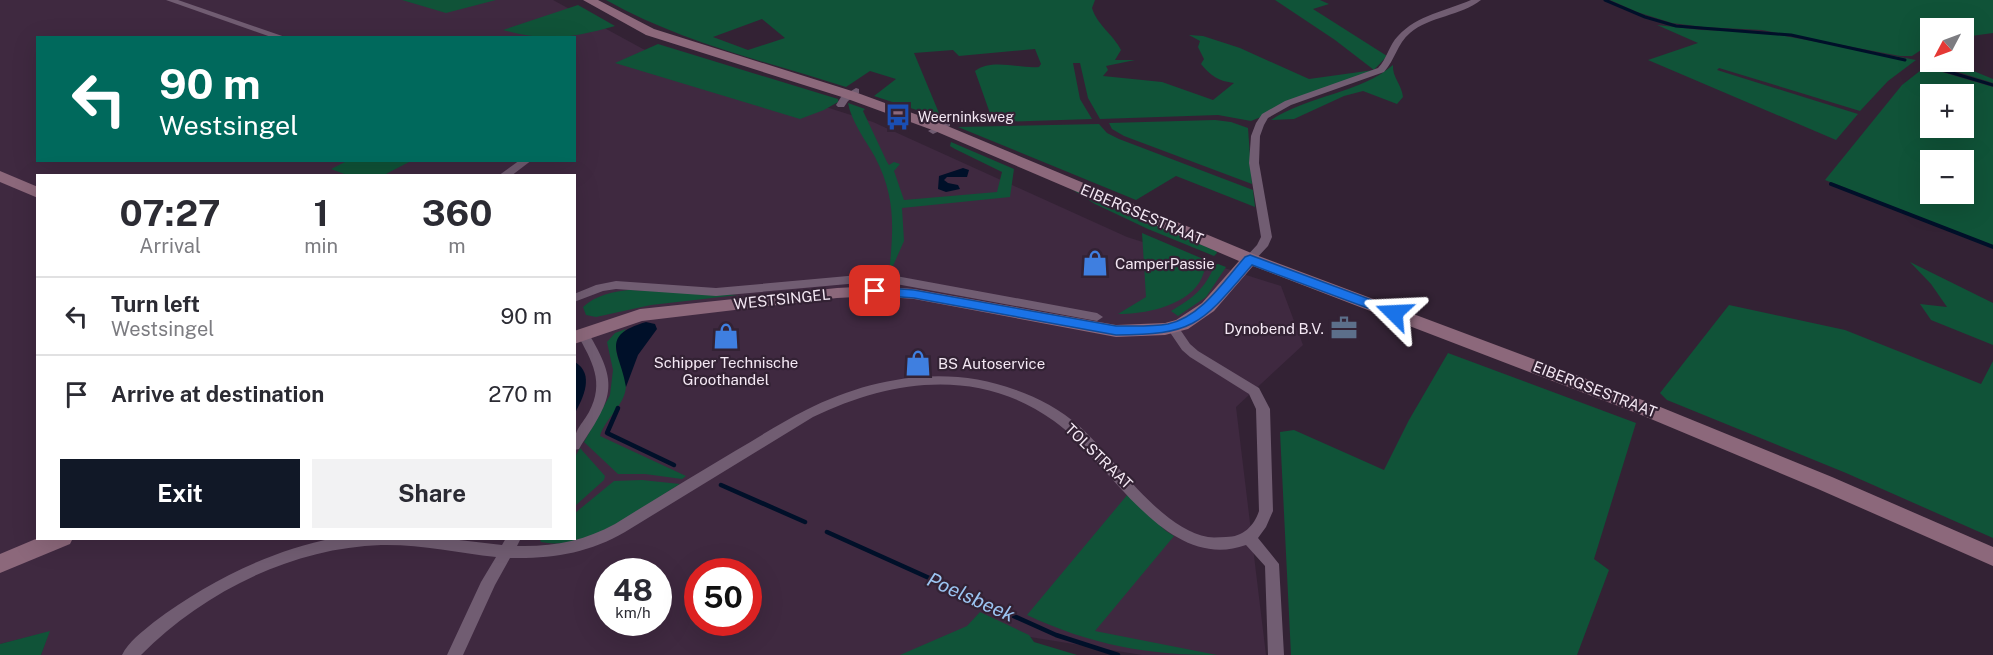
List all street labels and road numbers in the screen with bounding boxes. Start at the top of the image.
street label: EIBERGSESTRAAT [1078,180,1206,248]
street label: WESTSINGEL [733,285,831,313]
street label: EIBERGSESTRAAT [1531,358,1659,421]
street label: TOLSTRAAT [1062,420,1136,492]

